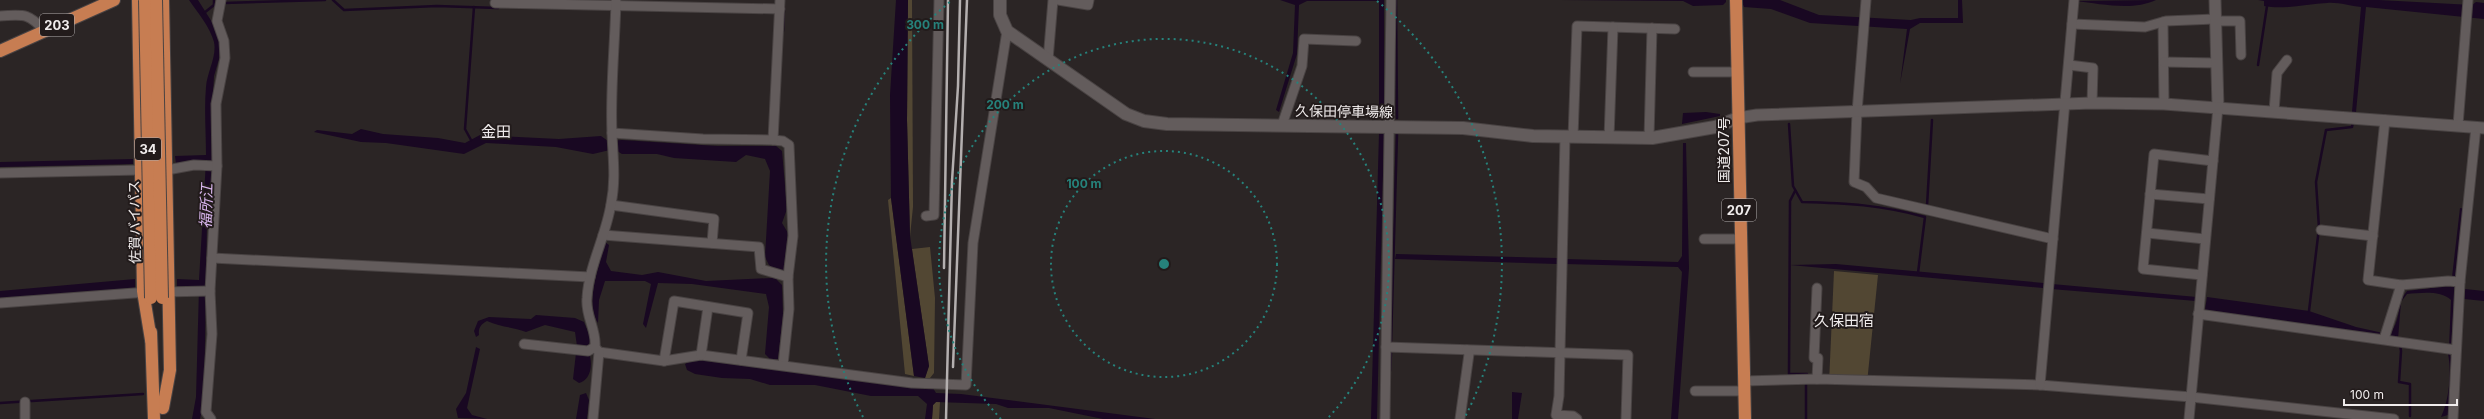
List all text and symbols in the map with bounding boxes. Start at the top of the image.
road number: 203 [40,14,74,36]
text: 300 m [906,17,944,32]
text: 200 m [986,97,1024,112]
street label: 久保田停車場線 [1295,102,1393,120]
street label: 国道207号 [1715,116,1732,184]
district label: 金田 [481,122,511,141]
road number: 34 [135,138,161,160]
text: 100 m [1066,176,1102,191]
street label: 佐賀バイパス [125,180,143,264]
water label: 福所江 [196,181,216,229]
road number: 207 [1722,199,1756,221]
centre of rings [1157,257,1171,271]
district label: 久保田宿 [1814,311,1874,330]
scale bar [2344,381,2457,407]
text: 100 m [2350,387,2384,402]

